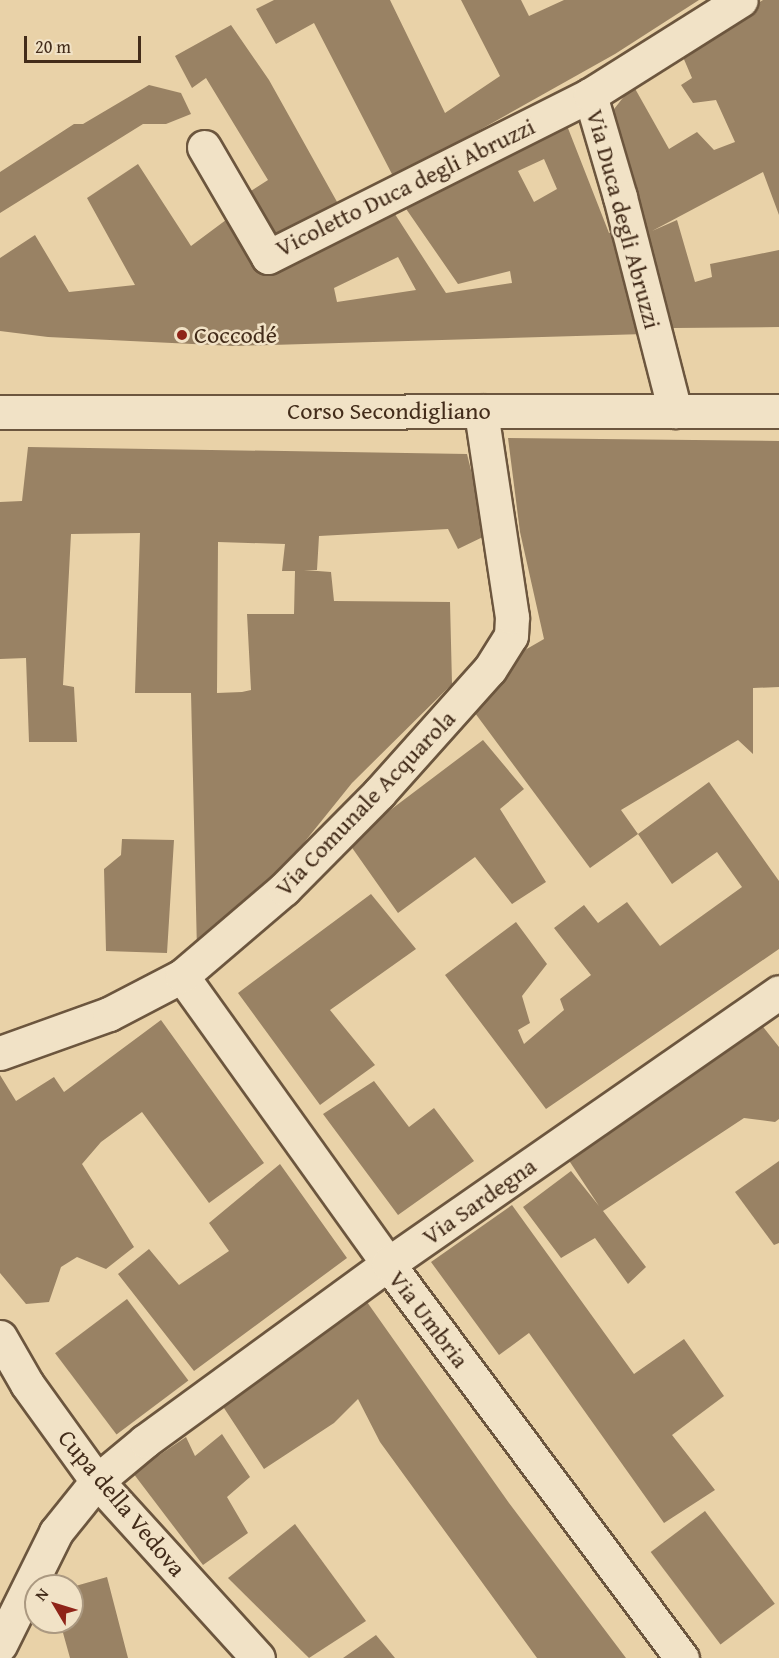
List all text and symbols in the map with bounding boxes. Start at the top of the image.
scale bar [27,24,144,62]
text: 20 m [35,33,71,60]
street label: Via Duca degli Abruzzi [581,106,667,332]
street label: Vicoletto Duca degli Abruzzi [271,112,539,262]
place label: Coccodé [194,321,277,349]
marker: Coccodé [175,328,189,342]
street label: Corso Secondigliano [287,397,491,425]
street label: Via Comunale Acquarola [269,704,461,902]
street label: Via Sardegna [416,1151,542,1251]
street label: Via Umbria [383,1264,475,1374]
street label: Cupa della Vedova [52,1424,192,1582]
north arrow [24,1574,84,1634]
text: N [29,1583,54,1606]

